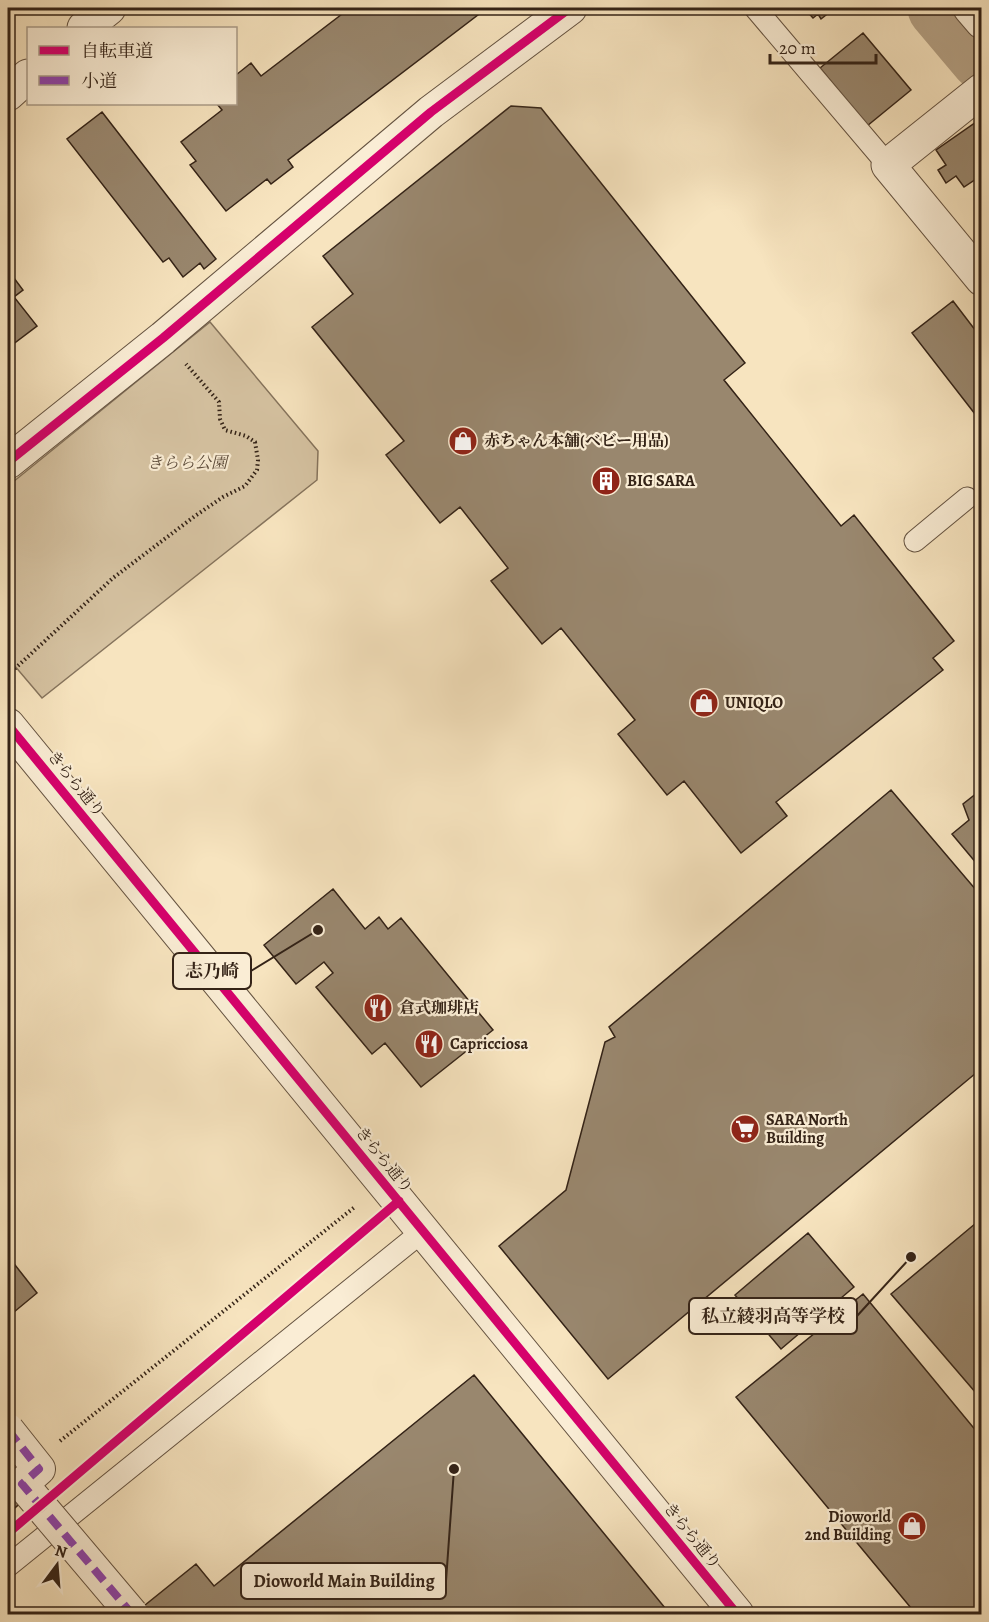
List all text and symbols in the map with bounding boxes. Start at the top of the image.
legend [27,27,237,105]
scale bar [770,27,876,65]
text: 20 m [779,36,816,60]
text: 自転車道 [81,39,153,63]
text: 小道 [81,69,117,93]
shop icon: 赤ちゃん本舗(ベビー用品) [447,425,479,457]
place label: 赤ちゃん本舗(ベビー用品) [484,430,669,452]
park label: きらら公園 [147,452,230,474]
building icon: BIG SARA [590,465,622,497]
place label: BIG SARA [627,470,696,492]
shop icon: UNIQLO [688,687,720,719]
place label: UNIQLO [725,692,783,714]
street label: きらら通り [42,746,110,822]
callout: 志乃崎 [173,953,251,989]
text: 志乃崎 [185,959,239,983]
restaurant icon: 倉式珈琲店 [362,992,394,1024]
place label: 倉式珈琲店 [399,997,479,1019]
restaurant icon: Capricciosa [413,1028,445,1060]
place label: Capricciosa [450,1033,528,1055]
place label: SARA North Building [766,1109,848,1149]
supermarket icon: SARA North Building [729,1113,761,1145]
street label: きらら通り [350,1122,418,1198]
callout: 私立綾羽高等学校 [689,1298,857,1334]
text: 私立綾羽高等学校 [701,1304,845,1328]
street label: きらら通り [658,1498,726,1574]
place label: Dioworld 2nd Building [805,1506,892,1546]
shop icon: Dioworld 2nd Building [896,1510,928,1542]
north arrow [27,1535,87,1595]
text: N [52,1539,70,1564]
callout: Dioworld Main Building [241,1563,446,1599]
text: Dioworld Main Building [253,1569,435,1593]

